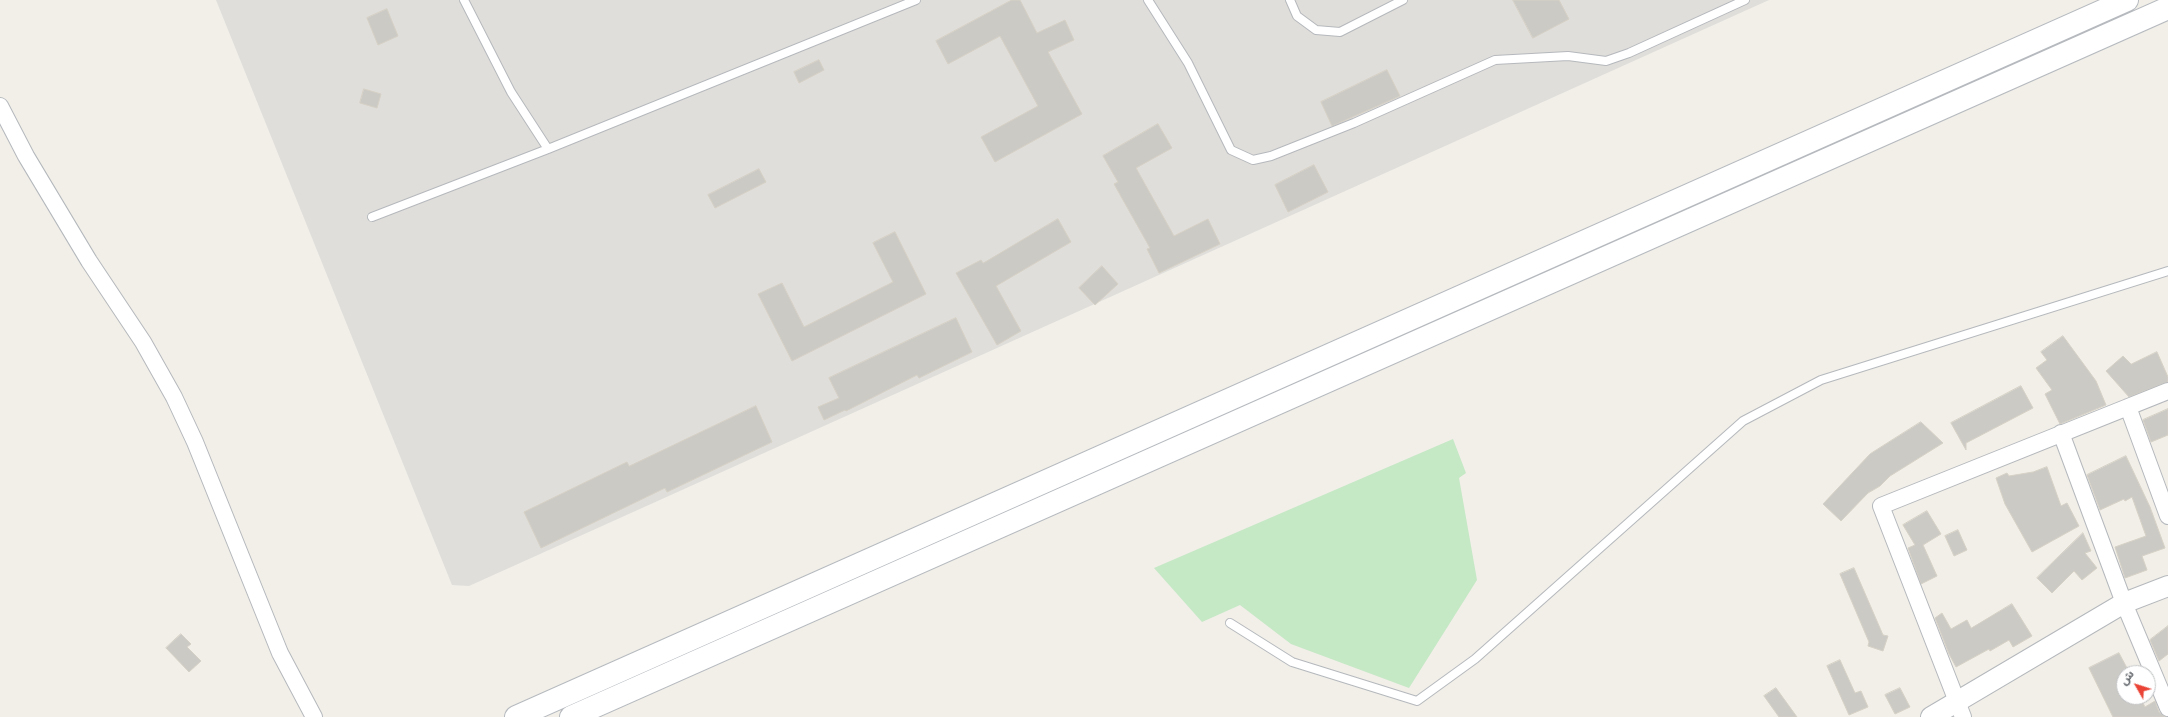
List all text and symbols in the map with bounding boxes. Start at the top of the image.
north arrow [2116,665,2156,705]
text: ش [2117,668,2137,688]

